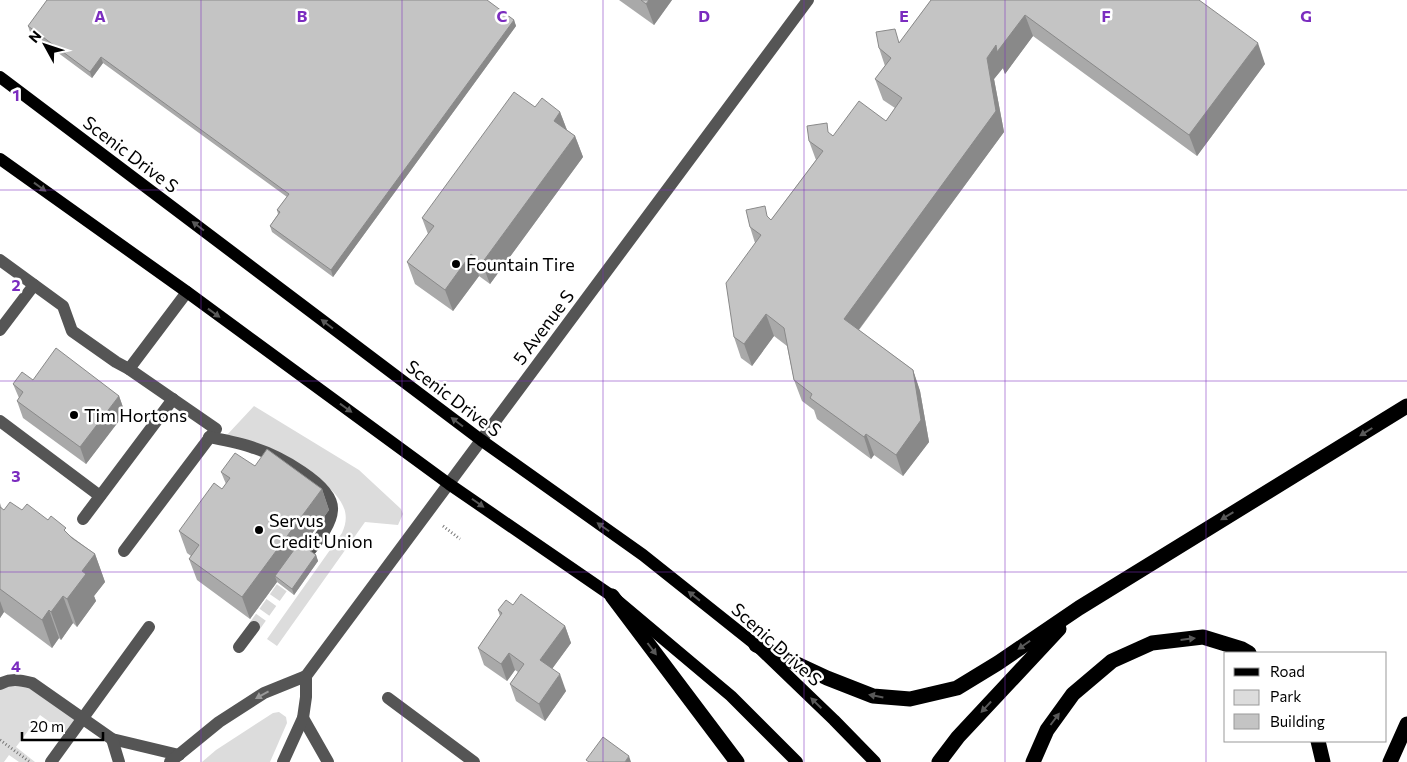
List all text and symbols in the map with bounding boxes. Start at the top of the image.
text: A [94,6,106,25]
text: B [297,6,308,25]
text: C [497,6,508,25]
text: D [698,6,710,25]
text: E [899,6,909,25]
text: F [1101,6,1111,25]
text: G [1300,6,1312,25]
north arrow [20,20,70,70]
text: N [25,27,45,46]
text: 1 [12,85,20,104]
street label: Scenic Drive S [79,111,183,197]
one-way arrow [33,182,47,192]
one-way arrow [192,221,205,232]
place label: Fountain Tire [466,253,575,275]
marker: Fountain Tire [450,258,462,270]
text: 2 [11,275,21,294]
street label: 5 Avenue S [508,285,578,369]
one-way arrow [208,307,221,317]
one-way arrow [321,319,334,330]
street label: Scenic Drive S [402,355,506,441]
one-way arrow [339,403,353,413]
place label: Tim Hortons [84,404,187,426]
marker: Tim Hortons [68,409,80,421]
one-way arrow [451,417,464,428]
one-way arrow [1359,427,1372,436]
text: 3 [11,466,21,485]
one-way arrow [471,498,484,508]
place label: Servus Credit Union [269,509,373,552]
one-way arrow [1220,512,1233,521]
one-way arrow [596,522,610,532]
marker: Servus Credit Union [253,524,265,536]
one-way arrow [688,591,701,602]
street label: Scenic Drive S [727,598,827,690]
one-way arrow [1181,635,1197,643]
one-way arrow [1017,640,1031,650]
one-way arrow [646,642,657,655]
legend [1224,652,1387,742]
text: 4 [11,656,21,675]
text: Road [1270,662,1305,680]
text: Park [1270,687,1301,705]
one-way arrow [254,691,269,699]
one-way arrow [867,691,883,699]
one-way arrow [811,697,823,709]
one-way arrow [980,701,992,713]
scale bar [22,710,104,742]
one-way arrow [1050,712,1060,726]
text: Building [1270,712,1325,730]
text: 20 m [30,717,64,735]

